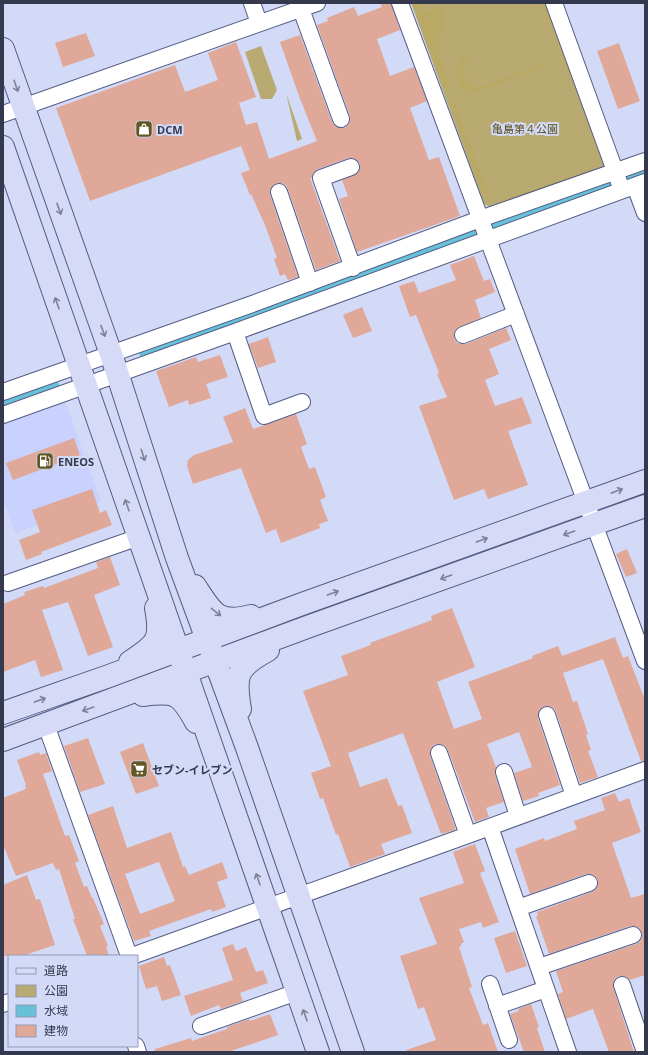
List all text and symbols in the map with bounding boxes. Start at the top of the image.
one-way arrow [12,80,20,92]
shop icon: DCM [134,119,154,139]
park label: 亀島第４公園 [492,121,558,136]
place label: DCM [157,122,183,137]
one-way arrow [56,202,63,215]
one-way arrow [53,297,60,310]
one-way arrow [99,325,107,337]
one-way arrow [140,448,148,460]
fuel station icon: ENEOS [35,451,55,471]
place label: ENEOS [58,454,94,469]
one-way arrow [611,487,623,495]
one-way arrow [123,500,131,512]
one-way arrow [563,530,575,538]
one-way arrow [475,536,488,543]
one-way arrow [440,574,453,581]
one-way arrow [326,589,339,596]
one-way arrow [210,608,221,617]
one-way arrow [33,696,45,704]
one-way arrow [82,706,95,713]
supermarket icon: セブン-イレブン [129,759,149,779]
place label: セブン-イレブン [152,762,233,777]
one-way arrow [254,873,261,886]
legend [8,955,138,1047]
text: 道路 [44,962,68,979]
text: 公園 [44,982,68,999]
text: 水域 [44,1002,68,1019]
one-way arrow [301,1010,309,1022]
text: 建物 [44,1022,68,1039]

